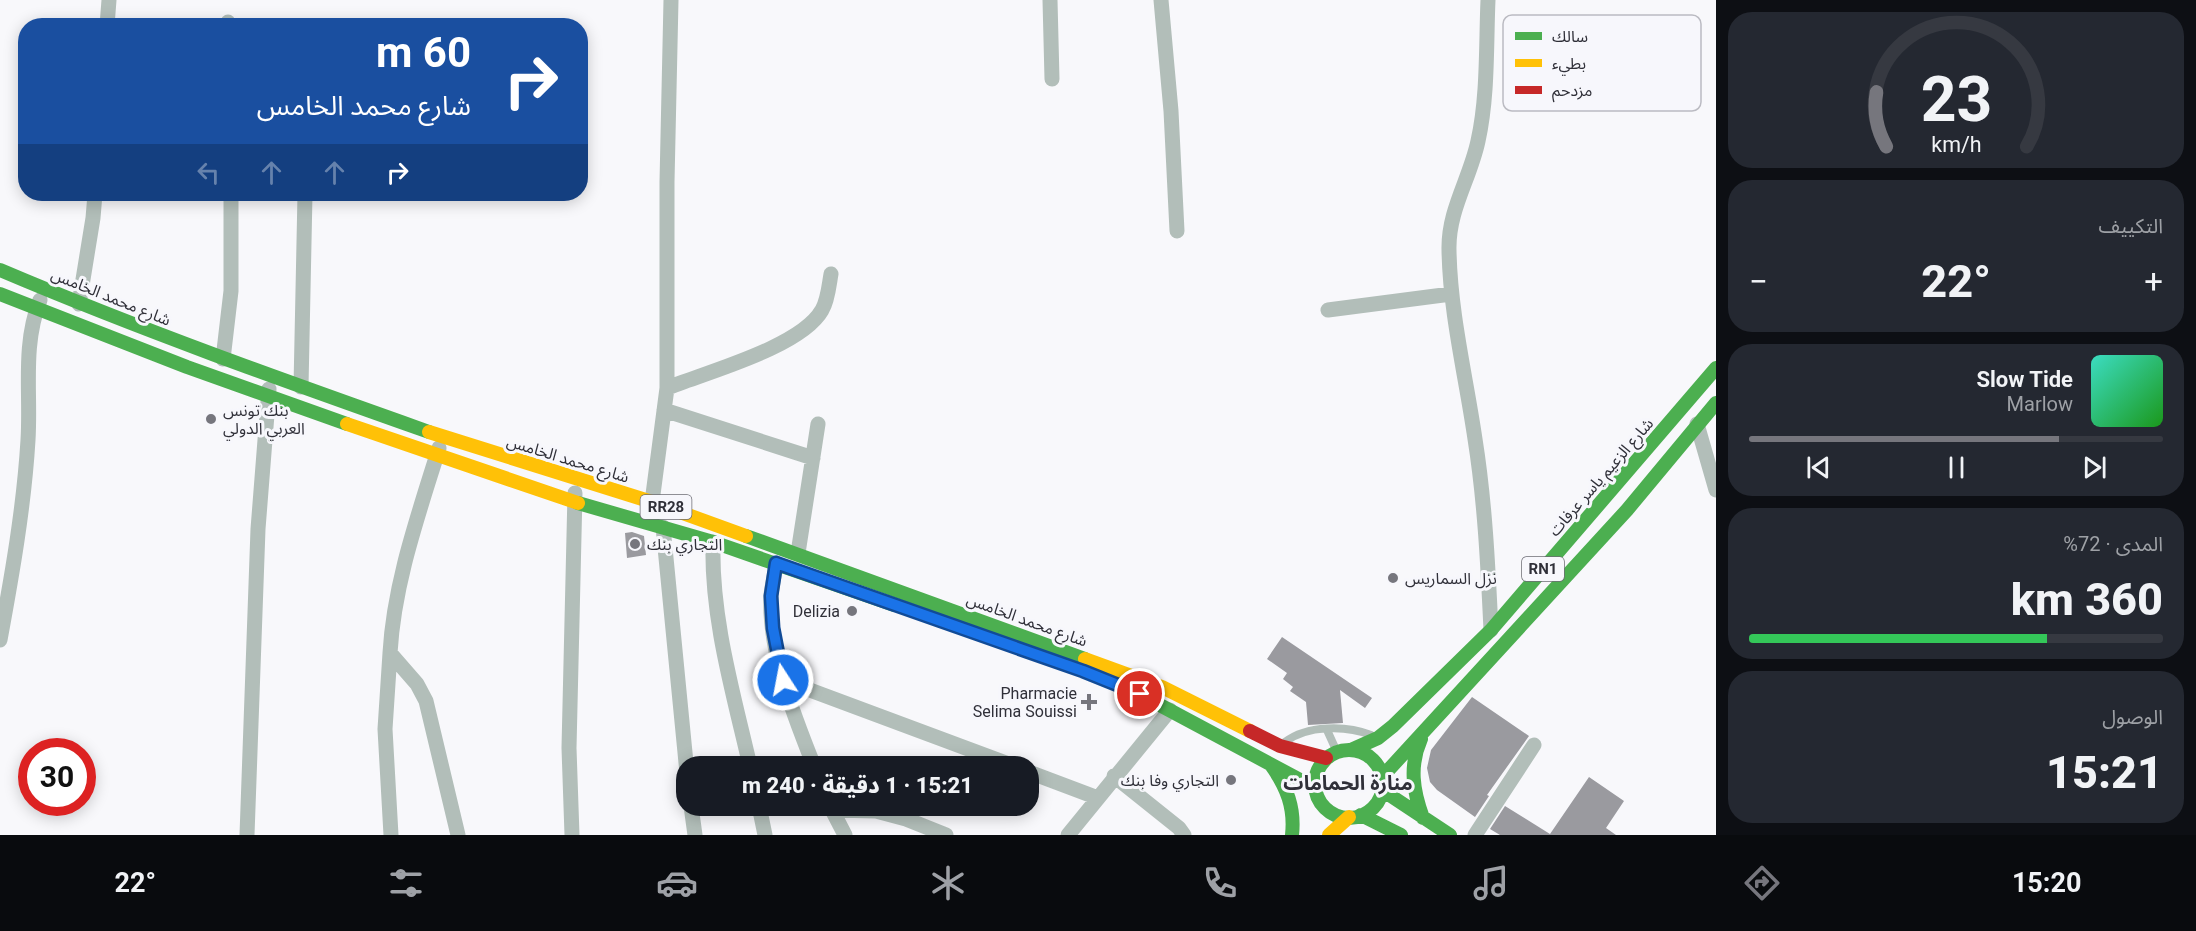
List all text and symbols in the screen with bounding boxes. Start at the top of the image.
legend [1503,15,1701,111]
text: سالك [1552,27,1588,46]
text: 60 m [376,28,471,77]
icon: right [492,42,570,120]
text: بطيء [1552,54,1586,76]
text: 23 [1920,63,1992,136]
text: مزدحم [1552,81,1592,103]
text: شارع محمد الخامس [257,90,471,122]
text: km/h [1931,132,1981,157]
icon: left [192,156,225,189]
icon: ahead [255,156,288,189]
icon: ahead [318,156,351,189]
icon: right [381,156,414,189]
text: التكييف [2099,214,2163,238]
text: 22° [1921,255,1991,308]
text: − [1749,262,1768,301]
text: + [2144,262,2163,301]
street label: شارع محمد الخامس [47,264,173,332]
text: Slow Tide [1976,367,2073,392]
text: Marlow [2007,392,2073,416]
place label: بنك تونس العربي الدولي [223,401,305,440]
marker: بنك تونس العربي الدولي [204,412,218,426]
street label: شارع الزعيم ياسر عرفات [1545,414,1660,542]
street label: شارع محمد الخامس [504,431,632,490]
icon: previous [1802,451,1835,484]
icon: pause [1940,451,1973,484]
icon: next [2078,451,2111,484]
road number: RR28 [640,495,692,519]
text: المدى · 72% [2063,532,2163,556]
place label: التجاري بنك [647,535,722,556]
marker: التجاري بنك [628,537,642,551]
road number: RN1 [1522,557,1564,581]
place label: نزل السماريس [1405,569,1497,589]
marker: نزل السماريس [1386,571,1400,585]
text: 360 km [2011,573,2163,626]
street label: شارع محمد الخامس [963,589,1090,653]
place label: Delizia [793,602,840,621]
marker: Delizia [845,604,859,618]
position arrow [751,648,815,712]
pin [1114,668,1165,719]
icon: arrive [1123,677,1156,710]
place label: Pharmacie Selima Souissi [973,684,1077,721]
marker: Pharmacie Selima Souissi [1082,695,1096,709]
text: الوصول [2102,705,2163,729]
speed limit sign: 30 [18,738,96,816]
text: 15:21 [2046,746,2163,799]
place label: التجاري وفا بنك [1121,771,1219,792]
district label: منارة الحمامات [1283,771,1413,795]
text: 15:21 · 1 دقيقة · 240 m [742,773,973,798]
marker: التجاري وفا بنك [1224,773,1238,787]
icon: filters [385,862,427,904]
icon: car [656,862,698,904]
icon: climate [927,862,969,904]
icon: phone [1199,862,1241,904]
icon: music [1470,862,1512,904]
icon: directions [1741,862,1783,904]
text: 22° [115,867,156,899]
text: 15:20 [2012,867,2081,899]

